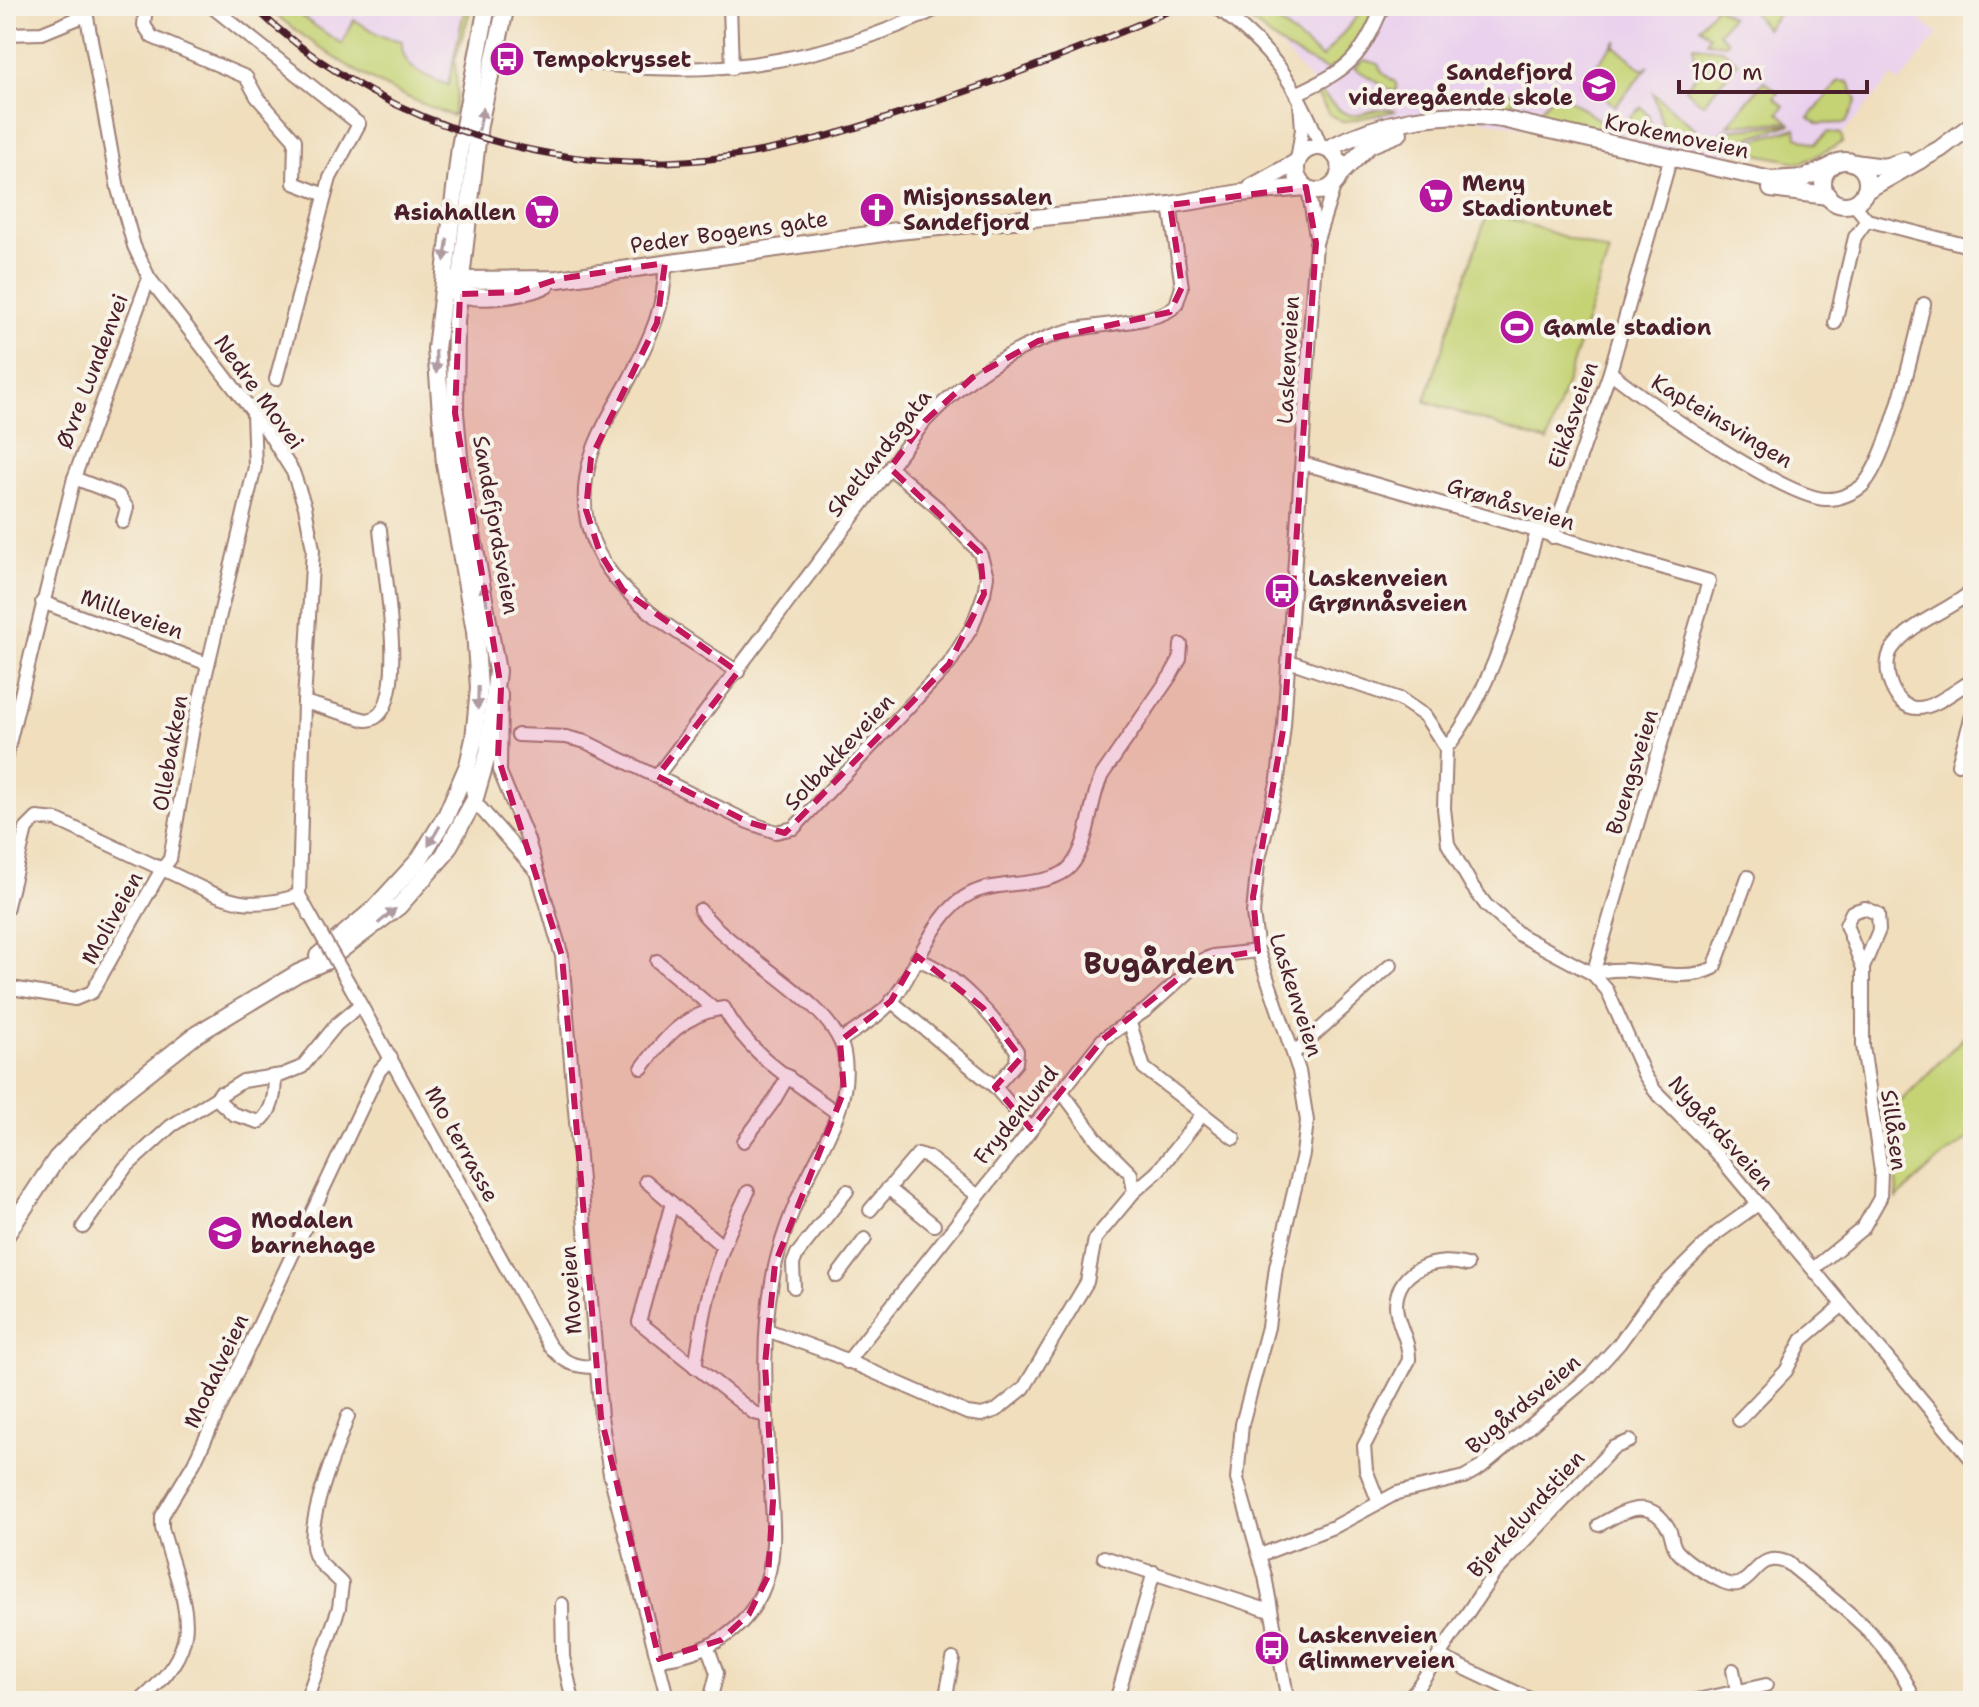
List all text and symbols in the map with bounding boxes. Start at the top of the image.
bus stop icon: Tempokrysset [488,40,526,78]
scale bar [1679,44,1867,94]
place label: Tempokrysset [533,45,691,74]
text: 100 m [1691,56,1763,88]
place label: Sandefjord videregående skole [1348,58,1573,112]
school or university icon: Sandefjord videregående skole [1580,66,1618,104]
one-way arrow [475,106,488,131]
street label: Krokemoveien [1602,107,1752,165]
place label: Meny Stadiontunet [1462,169,1613,223]
supermarket icon: Meny Stadiontunet [1417,177,1455,215]
place label: Misjonssalen Sandefjord [903,183,1053,237]
church icon: Misjonssalen Sandefjord [858,191,896,229]
supermarket icon: Asiahallen [523,193,561,231]
place label: Asiahallen [394,198,516,227]
street label: Peder Bogens gate [628,204,830,260]
one-way arrow [439,238,452,263]
street label: Øvre Lundenvei [49,290,135,452]
street label: Laskenveien [1270,295,1306,425]
sports icon: Gamle stadion [1498,308,1536,346]
place label: Gamle stadion [1543,313,1712,342]
street label: Nedre Movei [207,329,311,455]
one-way arrow [430,350,442,375]
street label: Eikåsveien [1541,358,1605,472]
street label: Kapteinsvingen [1646,367,1798,475]
street label: Shetlandsgata [820,383,938,523]
street label: Sandefjordsveien [466,433,526,617]
street label: Grønåsveien [1443,471,1579,537]
place label: Laskenveien Grønnåsveien [1308,564,1468,618]
bus stop icon: Laskenveien Grønnåsveien [1263,572,1301,610]
one-way arrow [478,581,490,606]
street label: Milleveien [77,582,187,646]
one-way arrow [472,686,485,711]
street label: Solbakkeveien [777,687,901,817]
street label: Ollebakken [146,693,194,813]
street label: Buengsveien [1599,706,1665,838]
one-way arrow [427,824,441,847]
street label: Moliveien [75,866,149,970]
one-way arrow [377,908,397,925]
street label: Laskenveien [1262,929,1330,1061]
district label: Bugården [1084,943,1234,984]
street label: Frydenlund [967,1059,1065,1170]
street label: Nygårdsveien [1662,1069,1780,1197]
street label: Mo terrasse [418,1081,506,1207]
street label: Sillåsen [1874,1088,1914,1172]
place label: Modalen barnehage [251,1206,376,1260]
school or university icon: Modalen barnehage [206,1214,244,1252]
street label: Moveien [553,1244,589,1336]
street label: Modalveien [177,1309,255,1433]
street label: Bugårdsveien [1460,1348,1586,1460]
street label: Bjerkelundstien [1461,1444,1591,1584]
place label: Laskenveien Glimmerveien [1298,1621,1455,1675]
bus stop icon: Laskenveien Glimmerveien [1253,1629,1291,1667]

